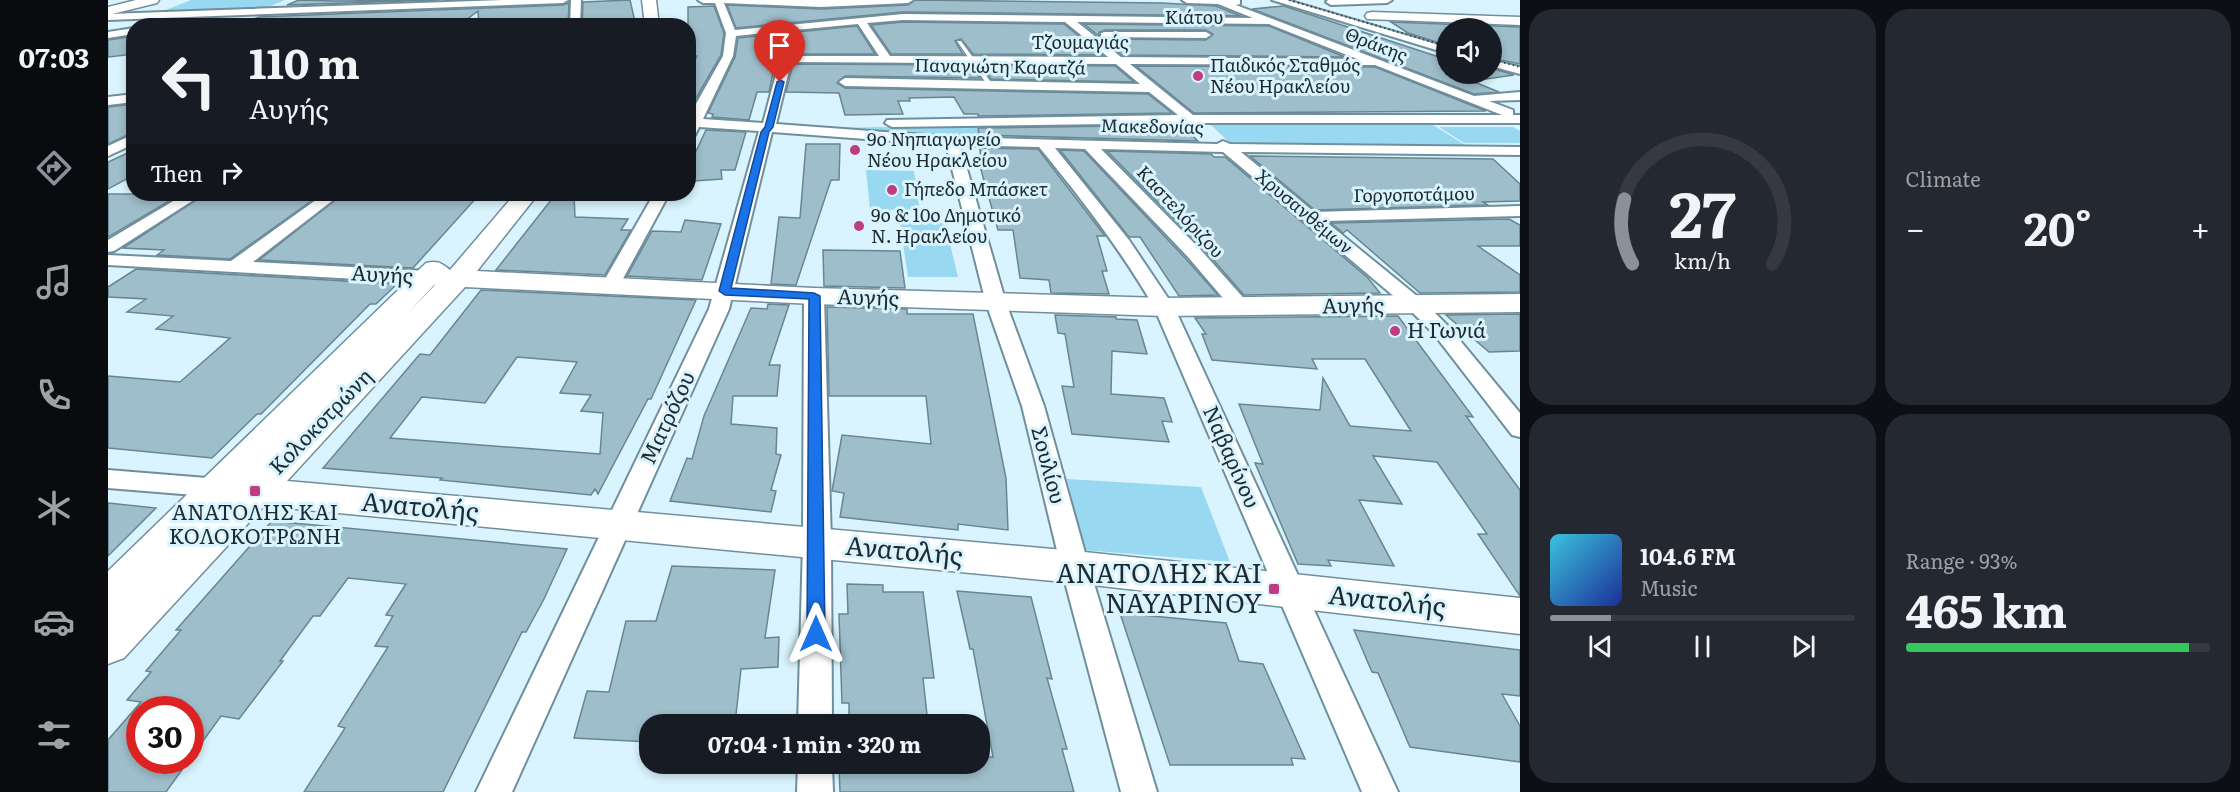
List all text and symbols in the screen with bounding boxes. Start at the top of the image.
street label: Κιάτου [1165,3,1223,30]
map controls [1436,18,1502,84]
button: sound [1436,18,1502,84]
street label: Θράκης [1341,19,1412,68]
pin [754,20,805,82]
street label: Τζουμαγιάς [1031,28,1129,55]
icon: arrive [763,29,796,62]
text: 110 m [249,30,360,92]
text: 07:03 [19,36,89,76]
icon: left [150,42,228,120]
street label: Παναγιώτη Καρατζά [914,51,1086,80]
place label: Παιδικός Σταθμός Νέου Ηρακλείου [1210,51,1360,99]
marker: Παιδικός Σταθμός Νέου Ηρακλείου [1191,69,1205,83]
text: Αυγής [249,87,329,127]
street label: Μακεδονίας [1100,111,1204,140]
place label: 9ο Νηπιαγωγείο Νέου Ηρακλείου [867,125,1007,173]
marker: 9ο Νηπιαγωγείο Νέου Ηρακλείου [848,143,862,157]
icon: directions [33,147,75,189]
text: Then [150,156,203,189]
icon: right [215,156,248,189]
street label: Καστελόριζου [1131,159,1231,263]
street label: Χρυσανθέμων [1250,162,1360,260]
text: Climate [1906,163,1981,193]
text: 27 [1669,165,1736,257]
place label: Γήπεδο Μπάσκετ [904,175,1048,202]
street label: Γοργοποτάμου [1353,179,1475,208]
marker: Γήπεδο Μπάσκετ [885,183,899,197]
text: 20° [2024,193,2092,260]
place label: 9ο & 10ο Δημοτικό Ν. Ηρακλείου [871,201,1021,249]
text: − [1906,202,1925,251]
text: + [2191,202,2210,251]
marker: 9ο & 10ο Δημοτικό Ν. Ηρακλείου [852,219,866,233]
text: km/h [1674,244,1731,276]
street label: Αυγής [350,255,414,290]
icon: music [33,261,75,303]
street label: Αυγής [837,279,900,312]
street label: Αυγής [1322,287,1384,320]
place label: Η Γωνιά [1407,313,1486,344]
marker: Η Γωνιά [1388,324,1402,338]
street label: Κολοκοτρώνη [260,360,378,480]
street label: Ματρόζου [631,365,701,469]
icon: phone [33,374,75,416]
street label: Ναβαρίνου [1197,400,1270,512]
street label: Σουλίου [1025,422,1076,507]
street label: Ανατολής [360,480,481,529]
marker: ΑΝΑΤΟΛΗΣ ΚΑΙ ΚΟΛΟΚΟΤΡΩΝΗ [248,484,262,498]
icon: climate [33,487,75,529]
place label: ΑΝΑΤΟΛΗΣ ΚΑΙ ΚΟΛΟΚΟΤΡΩΝΗ [169,495,341,550]
street label: Ανατολής [844,524,965,573]
text: 104.6 FM [1640,539,1736,572]
text: Range · 93% [1906,545,2018,575]
place label: ΑΝΑΤΟΛΗΣ ΚΑΙ ΝΑΥΑΡΙΝΟΥ [1056,552,1262,621]
text: Music [1640,572,1697,602]
street label: Ανατολής [1327,573,1448,624]
text: 465 km [1906,575,2067,642]
marker: ΑΝΑΤΟΛΗΣ ΚΑΙ ΝΑΥΑΡΙΝΟΥ [1267,582,1281,596]
icon: car [33,601,75,643]
position arrow [784,602,848,666]
icon: previous [1584,630,1617,663]
icon: pause [1686,630,1719,663]
icon: next [1787,630,1820,663]
speed limit sign: 30 [126,696,204,774]
icon: filters [33,714,75,756]
text: 07:04 · 1 min · 320 m [708,727,921,760]

